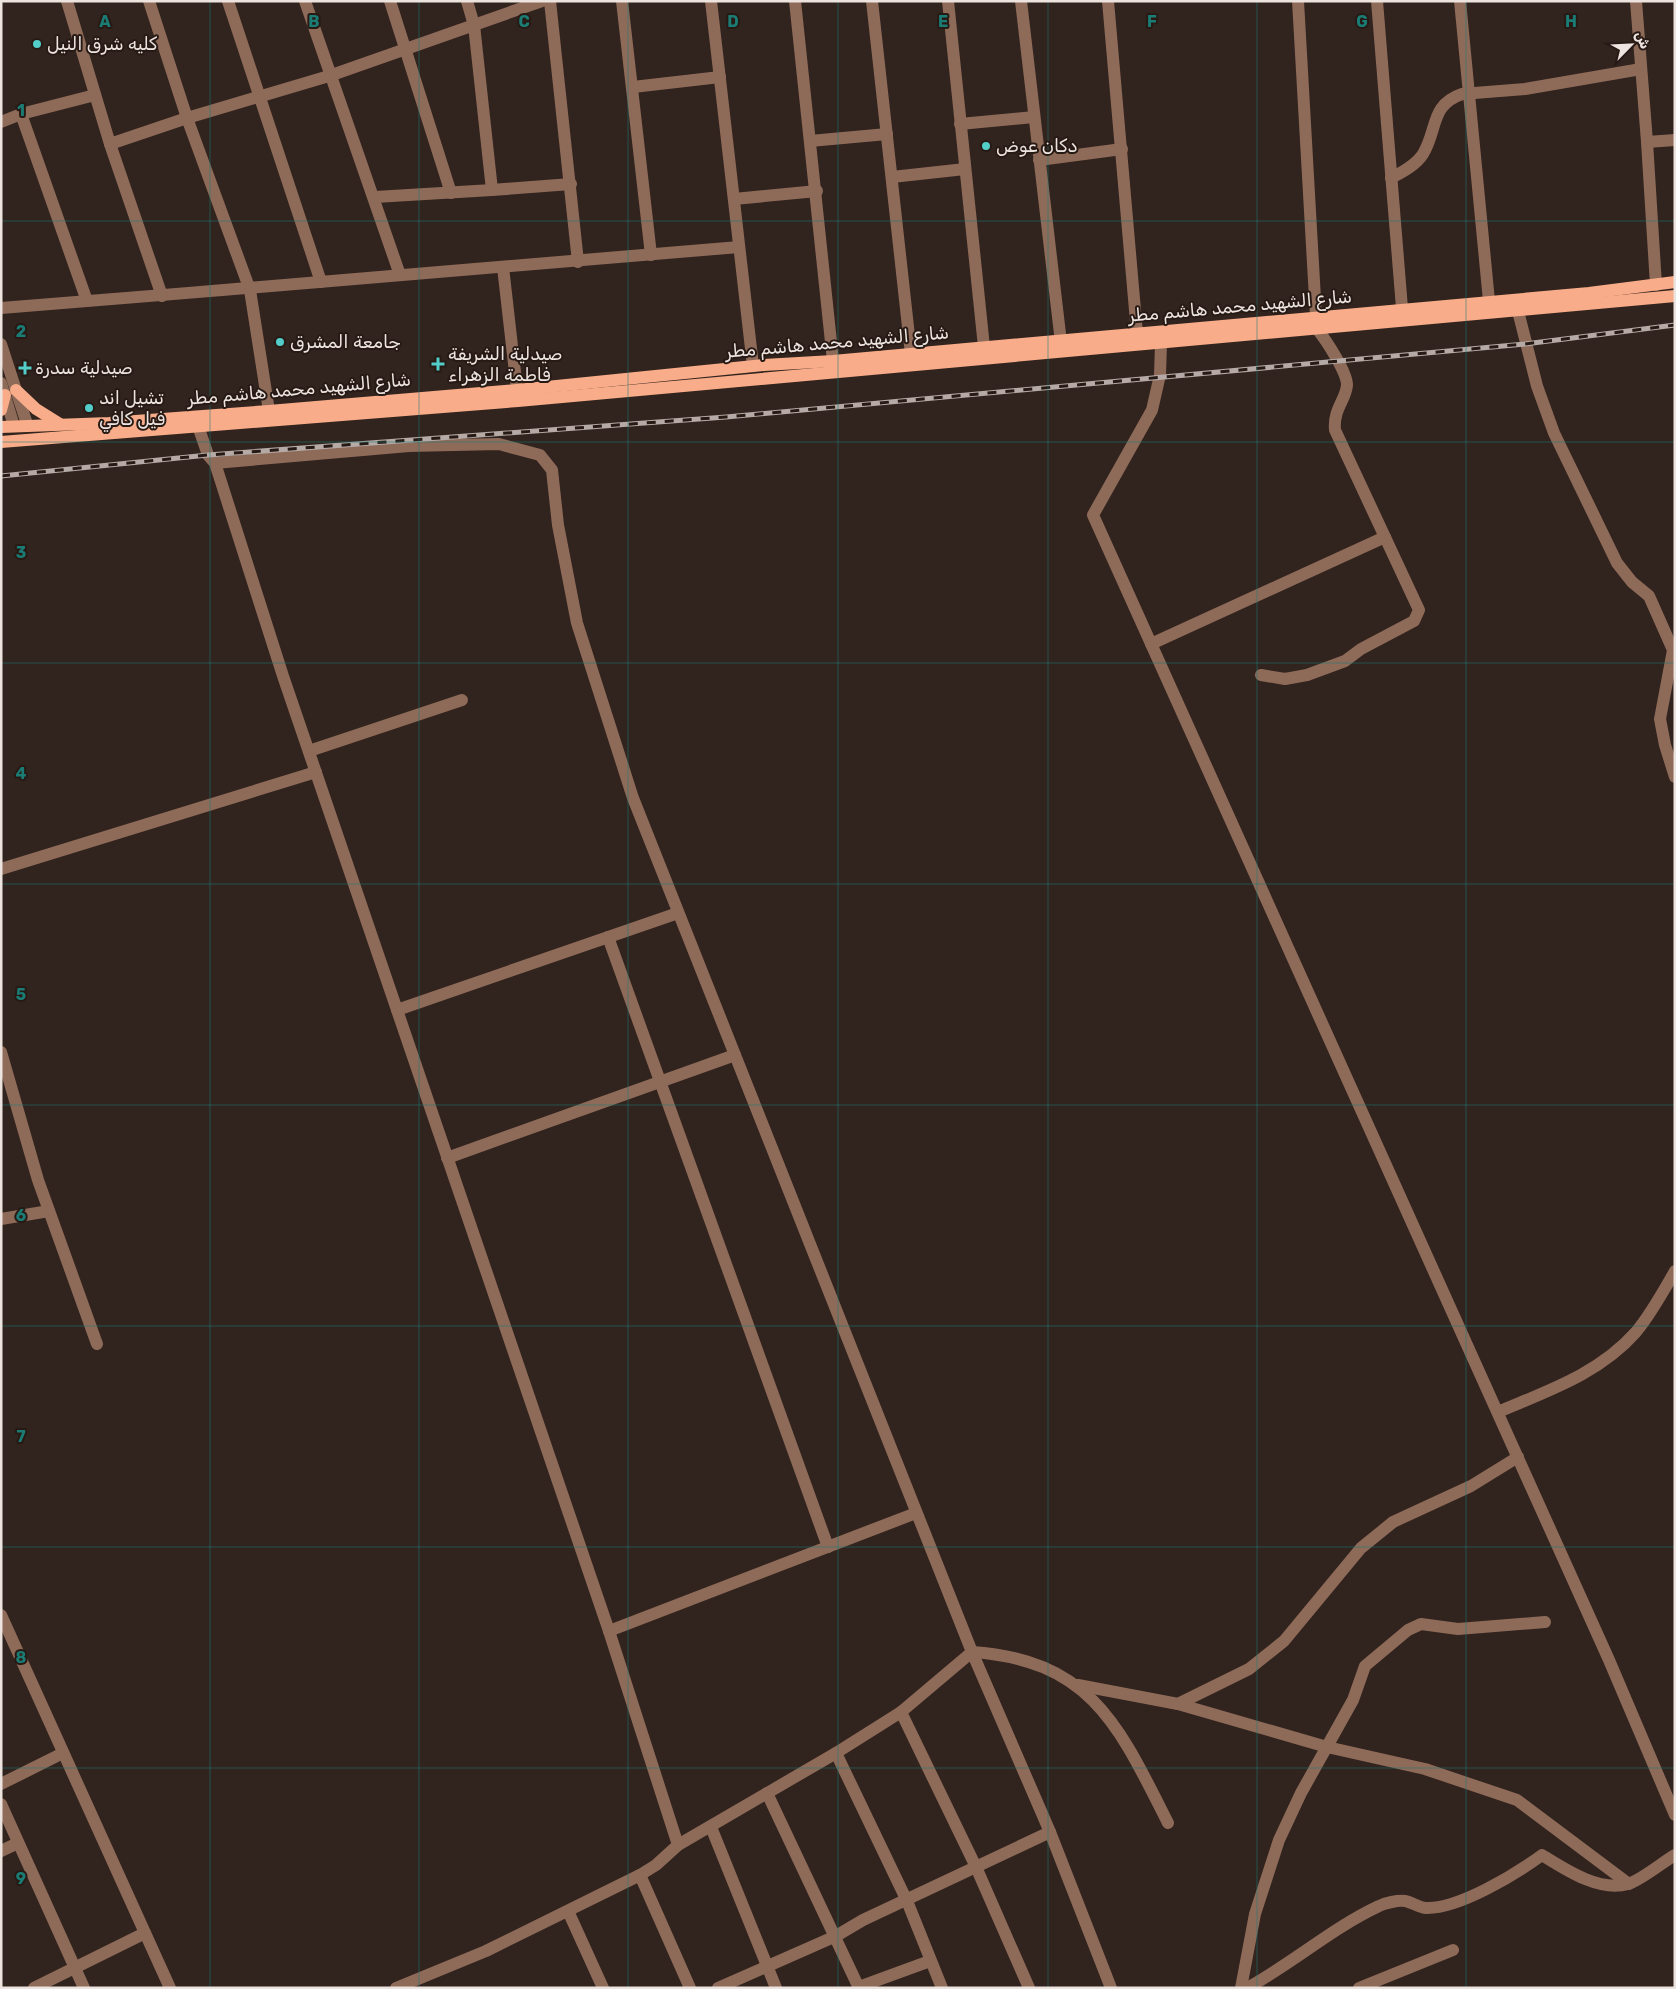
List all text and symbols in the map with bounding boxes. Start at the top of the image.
text: A [99,12,111,31]
text: B [308,12,320,31]
text: C [518,12,530,31]
text: D [727,12,739,31]
text: E [938,12,948,31]
text: F [1147,12,1157,31]
text: G [1356,12,1368,31]
text: H [1565,12,1577,31]
north arrow [1606,20,1656,70]
text: ش [1631,28,1654,52]
place label: كليه شرق النيل [47,33,157,55]
marker: كليه شرق النيل [31,38,43,50]
text: 1 [17,101,25,120]
place label: دكان عوض [996,135,1078,157]
marker: دكان عوض [980,140,992,152]
street label: شارع الشهيد محمد هاشم مطر [1126,285,1353,328]
street label: شارع الشهيد محمد هاشم مطر [723,321,950,364]
text: 2 [16,322,26,341]
place label: جامعة المشرق [290,331,401,353]
marker: جامعة المشرق [274,336,286,348]
place label: صيدلية الشريفة فاطمة الزهراء [448,343,562,386]
place label: صيدلية سدرة [35,357,133,379]
marker: صيدلية الشريفة فاطمة الزهراء [432,358,444,370]
marker: صيدلية سدرة [19,362,31,374]
street label: شارع الشهيد محمد هاشم مطر [185,368,412,411]
place label: تشيل اند فيل كافي [99,387,165,432]
marker: تشيل اند فيل كافي [83,402,95,414]
text: 3 [16,543,26,562]
text: 4 [16,764,27,783]
text: 5 [16,985,26,1004]
text: 6 [16,1206,26,1225]
text: 7 [16,1427,26,1446]
text: 8 [16,1648,27,1667]
text: 9 [16,1869,26,1888]

